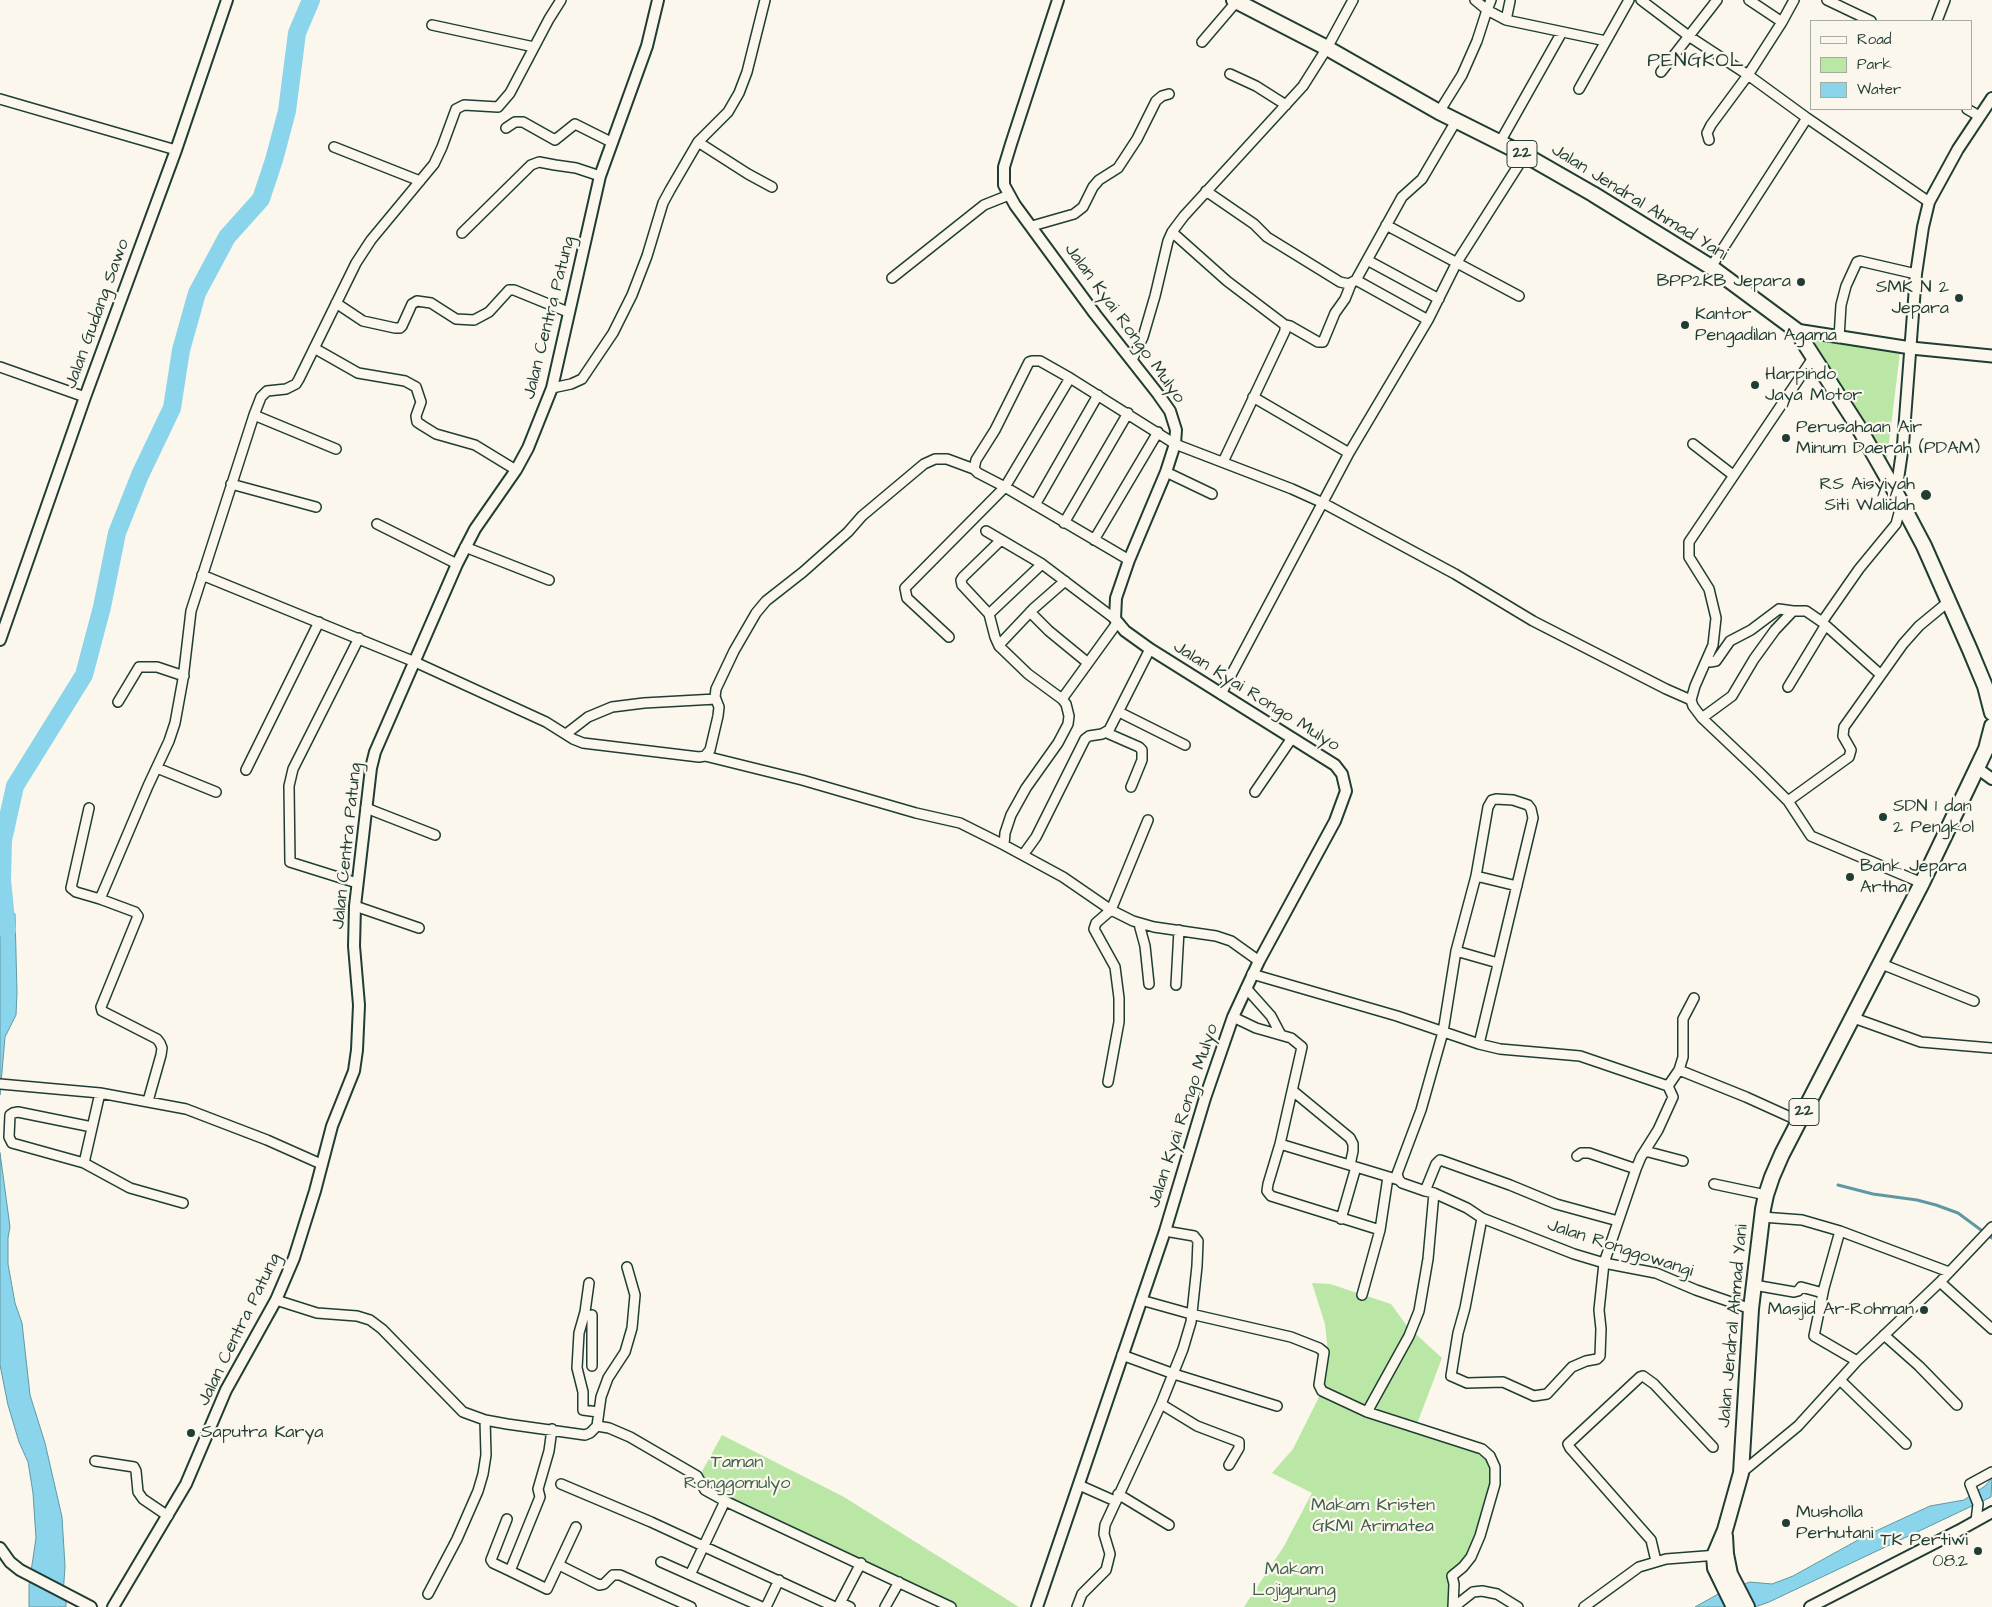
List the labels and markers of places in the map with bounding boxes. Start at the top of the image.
place label: BPP2KB Jepara [1657,271,1791,293]
marker: BPP2KB Jepara [1795,276,1807,288]
place label: SMK N 2 Jepara [1876,277,1949,320]
marker: SMK N 2 Jepara [1953,292,1965,304]
place label: Kantor Pengadilan Agama [1695,304,1837,346]
marker: Kantor Pengadilan Agama [1679,319,1691,331]
place label: Harpindo Jaya Motor [1765,364,1862,406]
marker: Harpindo Jaya Motor [1749,379,1761,391]
place label: Perusahaan Air Minum Daerah (PDAM) [1796,417,1980,459]
marker: Perusahaan Air Minum Daerah (PDAM) [1780,432,1792,444]
place label: RS Aisyiyah Siti Walidah [1820,474,1915,516]
marker: RS Aisyiyah Siti Walidah [1919,488,1933,502]
place label: SDN 1 dan 2 Pengkol [1893,796,1974,839]
marker: SDN 1 dan 2 Pengkol [1877,811,1889,823]
place label: Bank Jepara Artha [1860,856,1967,899]
marker: Bank Jepara Artha [1844,871,1856,883]
place label: Masjid Ar-Rohman [1767,1299,1914,1321]
marker: Masjid Ar-Rohman [1918,1304,1930,1316]
place label: Saputra Karya [201,1422,323,1444]
marker: Saputra Karya [185,1427,197,1439]
place label: Musholla Perhutani [1796,1502,1873,1545]
marker: Musholla Perhutani [1780,1517,1792,1529]
place label: TK Pertiwi 08.2 [1880,1530,1968,1572]
marker: TK Pertiwi 08.2 [1972,1545,1984,1557]

